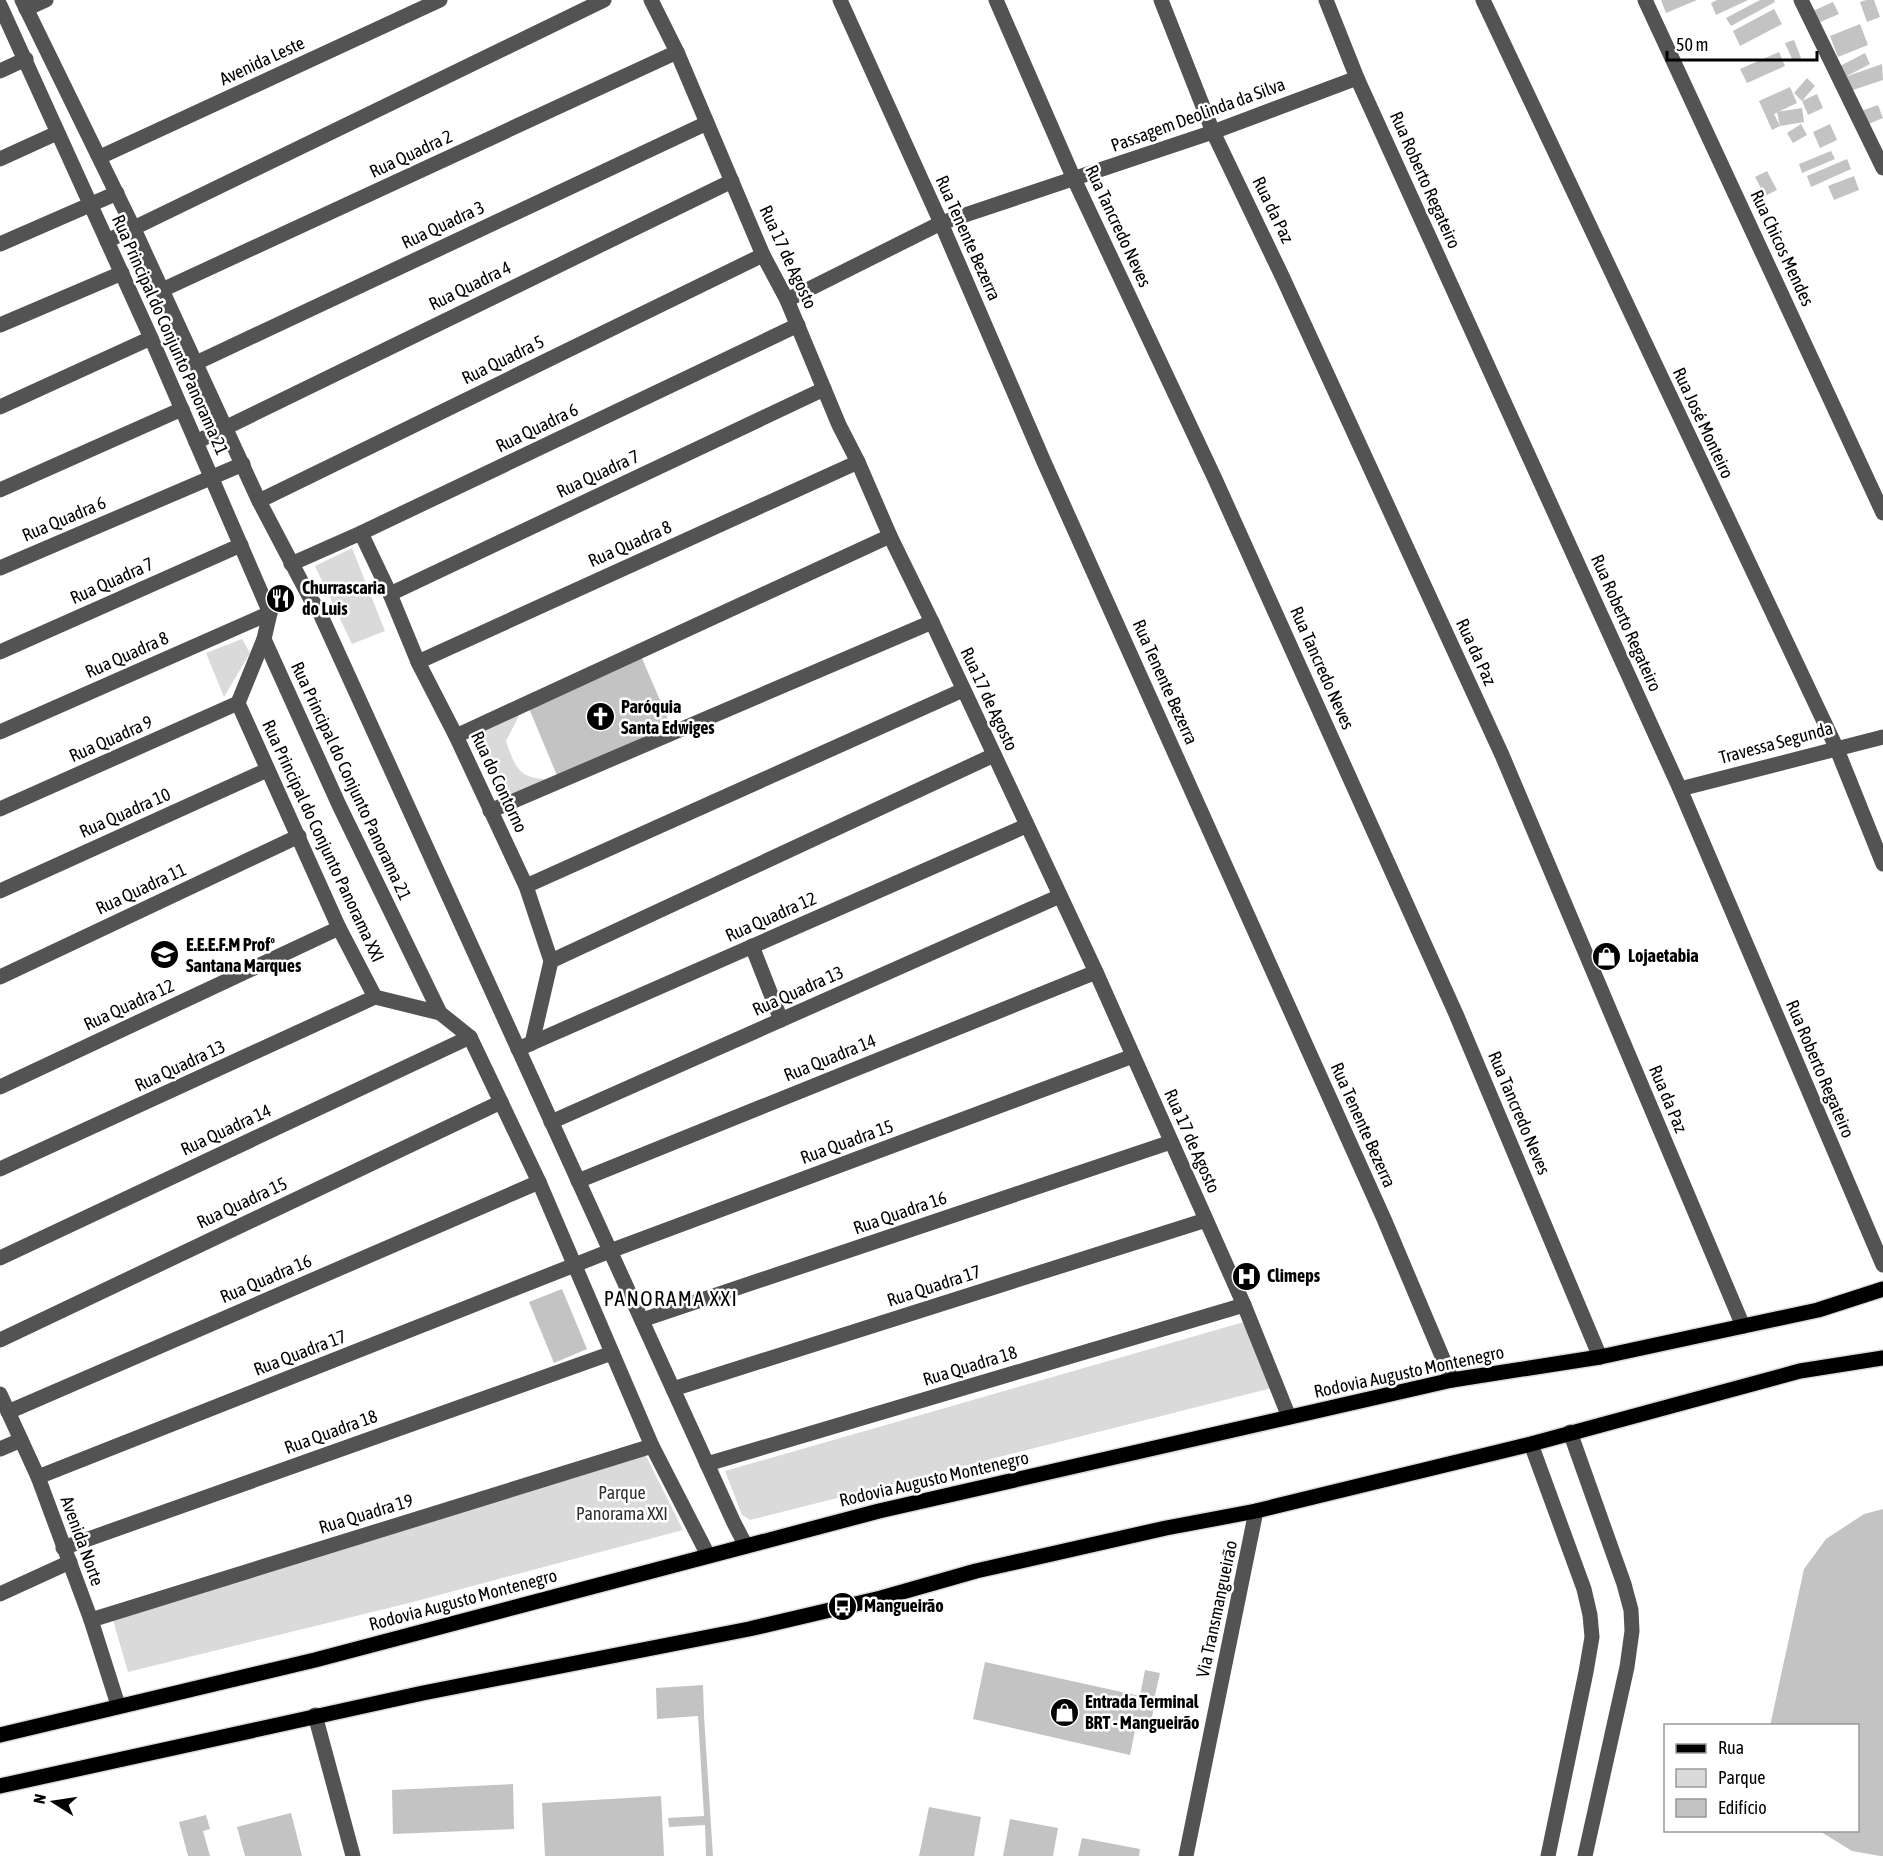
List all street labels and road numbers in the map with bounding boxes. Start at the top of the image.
street label: Avenida Leste [216,32,308,89]
street label: Passagem Deolinda da Silva [1108,73,1288,156]
street label: Rua Roberto Regateiro [1386,108,1465,252]
street label: Rua Quadra 2 [366,125,456,182]
street label: Rua Tancredo Neves [1081,161,1156,290]
street label: Rua Tenente Bezerra [931,172,1005,304]
street label: Rua da Paz [1248,173,1299,247]
street label: Rua Chicos Mendes [1746,186,1818,309]
street label: Rua Quadra 3 [398,196,488,253]
street label: Rua 17 de Agosto [755,202,822,312]
street label: Rua Principal do Conjunto Panorama 21 [108,211,233,458]
street label: Rua Quadra 4 [425,257,514,314]
street label: Rua Quadra 5 [458,331,547,388]
street label: Rua José Monteiro [1669,364,1738,482]
street label: Rua Quadra 6 [492,399,581,456]
street label: Rua Quadra 7 [553,445,643,502]
street label: Rua Quadra 6 [19,492,109,546]
street label: Rua Quadra 8 [585,516,675,571]
street label: Rua Roberto Regateiro [1587,551,1666,695]
street label: Rua Quadra 7 [67,553,157,608]
street label: Rua Tancredo Neves [1286,603,1359,732]
street label: Rua da Paz [1452,615,1501,689]
street label: Rua Tenente Bezerra [1128,616,1202,748]
street label: Rua Quadra 8 [82,627,172,682]
street label: Rua 17 de Agosto [956,644,1023,754]
street label: Rua Principal do Conjunto Panorama 21 [287,658,416,903]
street label: Rua Quadra 9 [66,711,156,766]
street label: Rua Principal do Conjunto Panorama XXI [258,716,389,965]
street label: Travessa Segunda [1717,717,1835,768]
street label: Rua do Contorno [467,728,532,836]
street label: Rua Quadra 10 [76,783,174,842]
street label: Rua Quadra 11 [92,858,189,919]
street label: Rua Quadra 12 [722,887,820,946]
street label: Rua Quadra 13 [749,961,847,1020]
street label: Rua Quadra 12 [80,974,177,1035]
street label: Rua Roberto Regateiro [1782,997,1859,1141]
street label: Rua Quadra 14 [781,1030,879,1086]
street label: Rua Quadra 13 [131,1035,228,1096]
street label: Rua Tancredo Neves [1484,1048,1555,1178]
street label: Rua Tenente Bezerra [1326,1059,1400,1191]
street label: Rua da Paz [1645,1062,1692,1136]
street label: Rua 17 de Agosto [1160,1086,1225,1196]
street label: Rua Quadra 14 [177,1099,274,1160]
street label: Rua Quadra 15 [798,1115,896,1168]
street label: Rua Quadra 15 [193,1172,290,1233]
street label: Rua Quadra 16 [850,1187,949,1238]
street label: Rua Quadra 16 [217,1250,315,1307]
street label: Rua Quadra 17 [884,1260,983,1311]
street label: Rua Quadra 17 [251,1325,349,1380]
street label: Rua Quadra 18 [920,1341,1019,1390]
street label: Rodovia Augusto Montenegro [1312,1341,1506,1402]
street label: Rua Quadra 18 [282,1405,380,1458]
street label: Rodovia Augusto Montenegro [837,1446,1031,1511]
street label: Rua Quadra 19 [316,1489,415,1538]
street label: Avenida Norte [57,1493,108,1589]
street label: Via Transmangueirão [1192,1538,1241,1679]
street label: Rodovia Augusto Montenegro [367,1564,559,1635]

